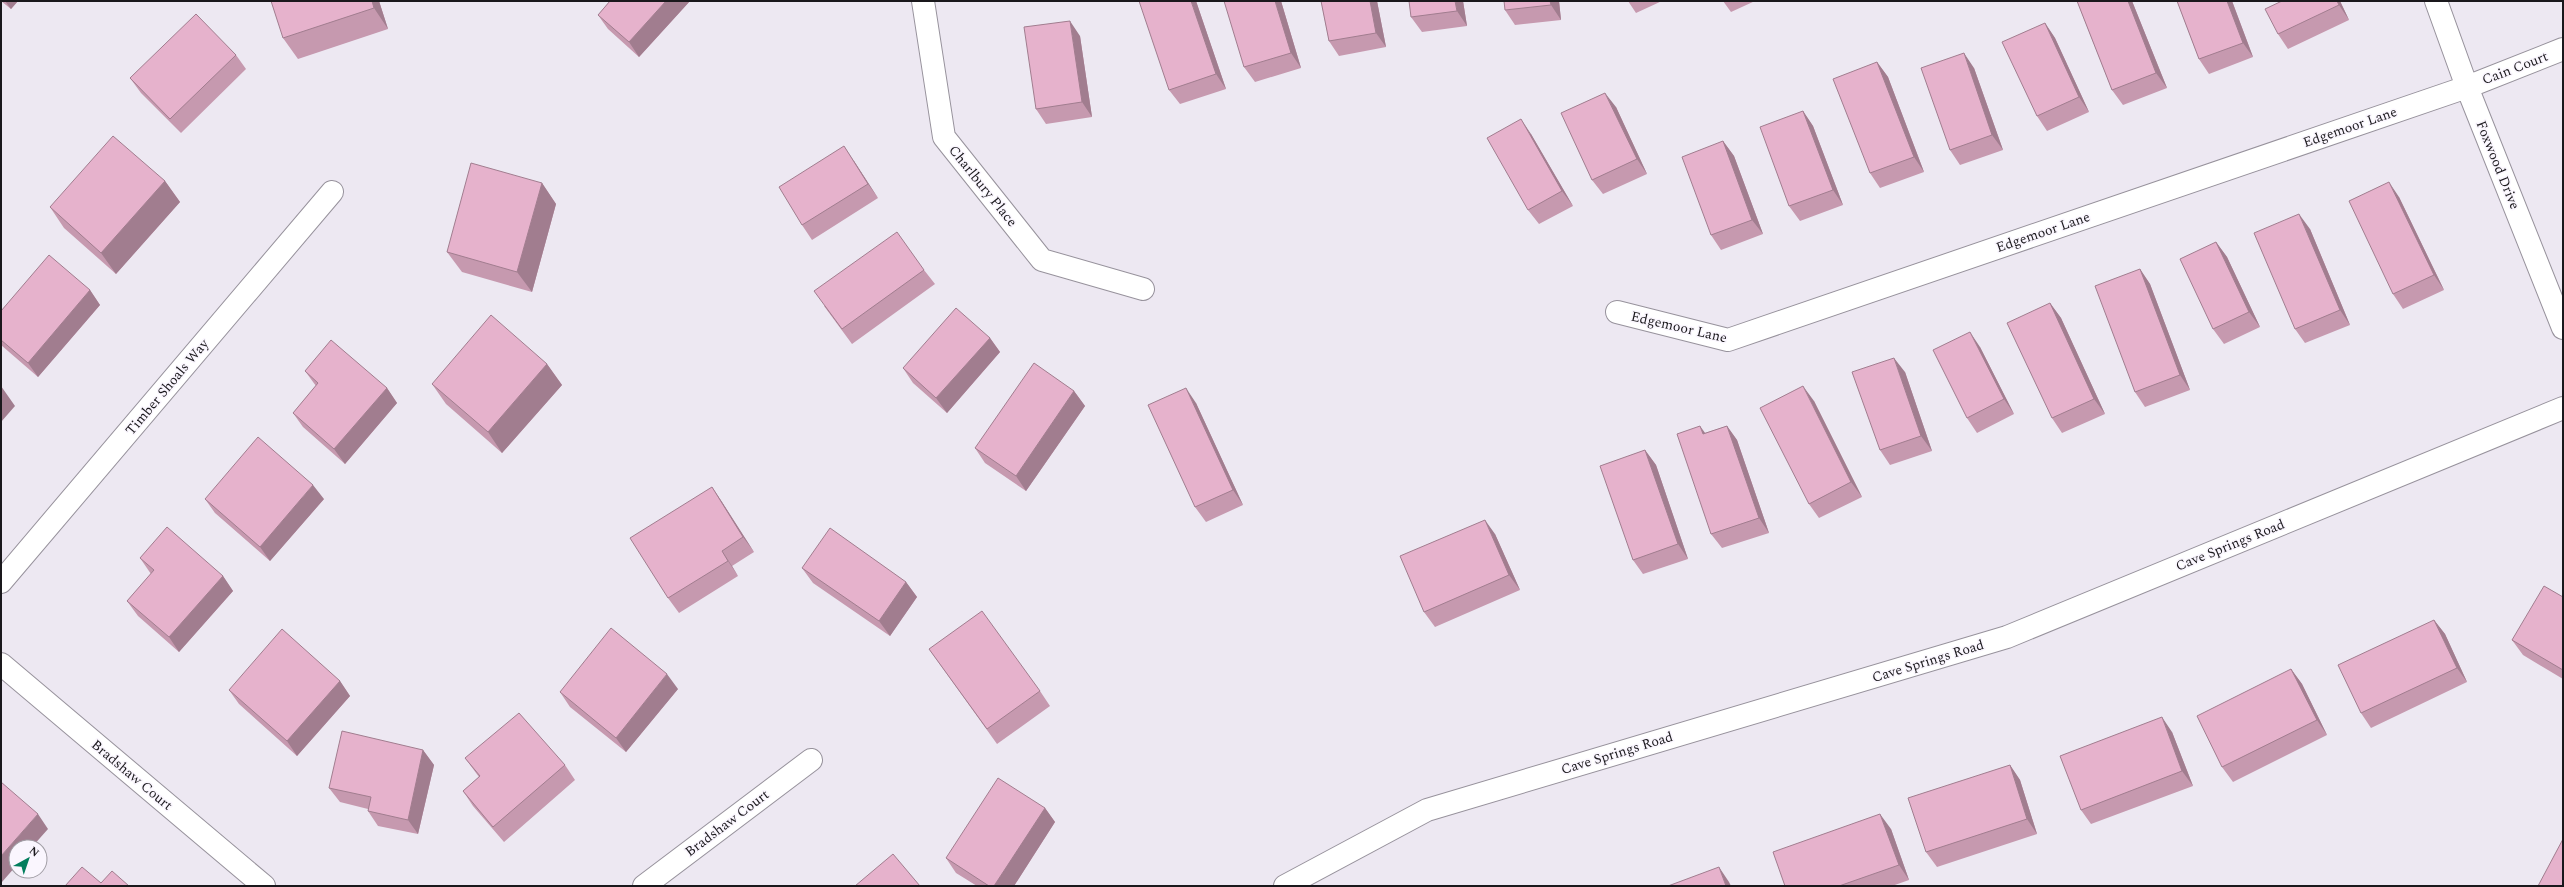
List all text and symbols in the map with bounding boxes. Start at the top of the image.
street label: Cain Court [2479,46,2551,90]
street label: Edgemoor Lane [2300,101,2400,153]
street label: Foxwood Drive [2471,118,2525,213]
street label: Charlbury Place [943,141,1023,231]
street label: Edgemoor Lane [1993,206,2093,258]
street label: Edgemoor Lane [1629,306,1729,348]
street label: Timber Shoals Way [120,333,214,440]
street label: Cave Springs Road [2172,513,2288,576]
street label: Cave Springs Road [1869,634,1987,688]
street label: Cave Springs Road [1558,726,1676,780]
street label: Bradshaw Court [87,735,177,815]
street label: Bradshaw Court [680,784,774,862]
north arrow [8,839,48,879]
text: N [25,842,43,861]

